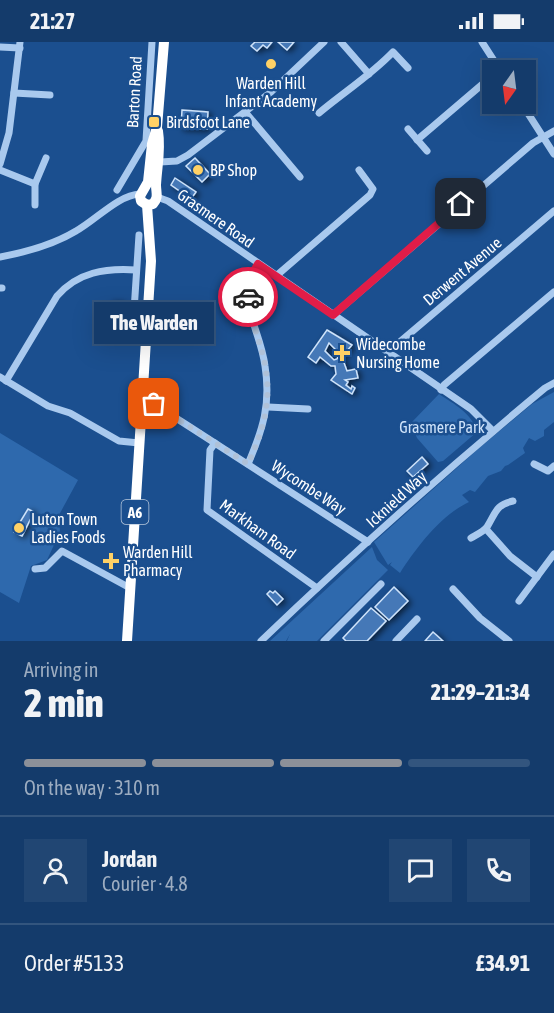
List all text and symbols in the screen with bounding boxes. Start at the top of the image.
text: 21:27 [30,8,75,34]
street label: Barton Road [123,56,145,128]
marker: Warden Hill Infant Academy [264,57,278,71]
north arrow [482,60,536,114]
map controls [482,60,536,114]
place label: Warden Hill Infant Academy [225,74,318,111]
place label: Birdsfoot Lane [166,113,250,131]
marker: Birdsfoot Lane [147,115,161,129]
place label: BP Shop [210,161,257,180]
marker: BP Shop [191,163,205,177]
pin [435,178,486,229]
street label: Grasmere Road [174,185,258,251]
icon: home [444,187,477,220]
street label: Derwent Avenue [419,233,505,309]
courier [218,267,278,327]
icon: car [232,281,265,314]
callout: The Warden [94,302,214,344]
text: The Warden [110,311,198,334]
place label: Widecombe Nursing Home [356,335,440,372]
marker: Widecombe Nursing Home [333,344,351,362]
pin [128,378,179,429]
icon: bag [137,387,170,420]
park label: Grasmere Park [399,418,485,436]
street label: Wycombe Way [268,456,350,519]
street label: Icknield Way [362,467,431,531]
street label: Markham Road [217,495,299,563]
road number: A6 [122,500,148,524]
place label: Luton Town Ladies Foods [31,510,106,546]
marker: Luton Town Ladies Foods [12,521,26,535]
place label: Warden Hill Pharmacy [123,543,193,580]
marker: Warden Hill Pharmacy [104,554,118,568]
text: Arriving in [24,658,98,681]
text: 21:29–21:34 [431,679,530,705]
text: 2 min [24,681,104,725]
text: On the way · 310 m [24,776,160,799]
button: person [24,839,87,902]
button: chat [389,839,452,902]
button: phone [467,839,530,902]
text: Jordan [102,846,157,872]
text: Courier · 4.8 [102,872,188,895]
text: Order #5133 [24,950,124,976]
text: £34.91 [475,950,530,976]

